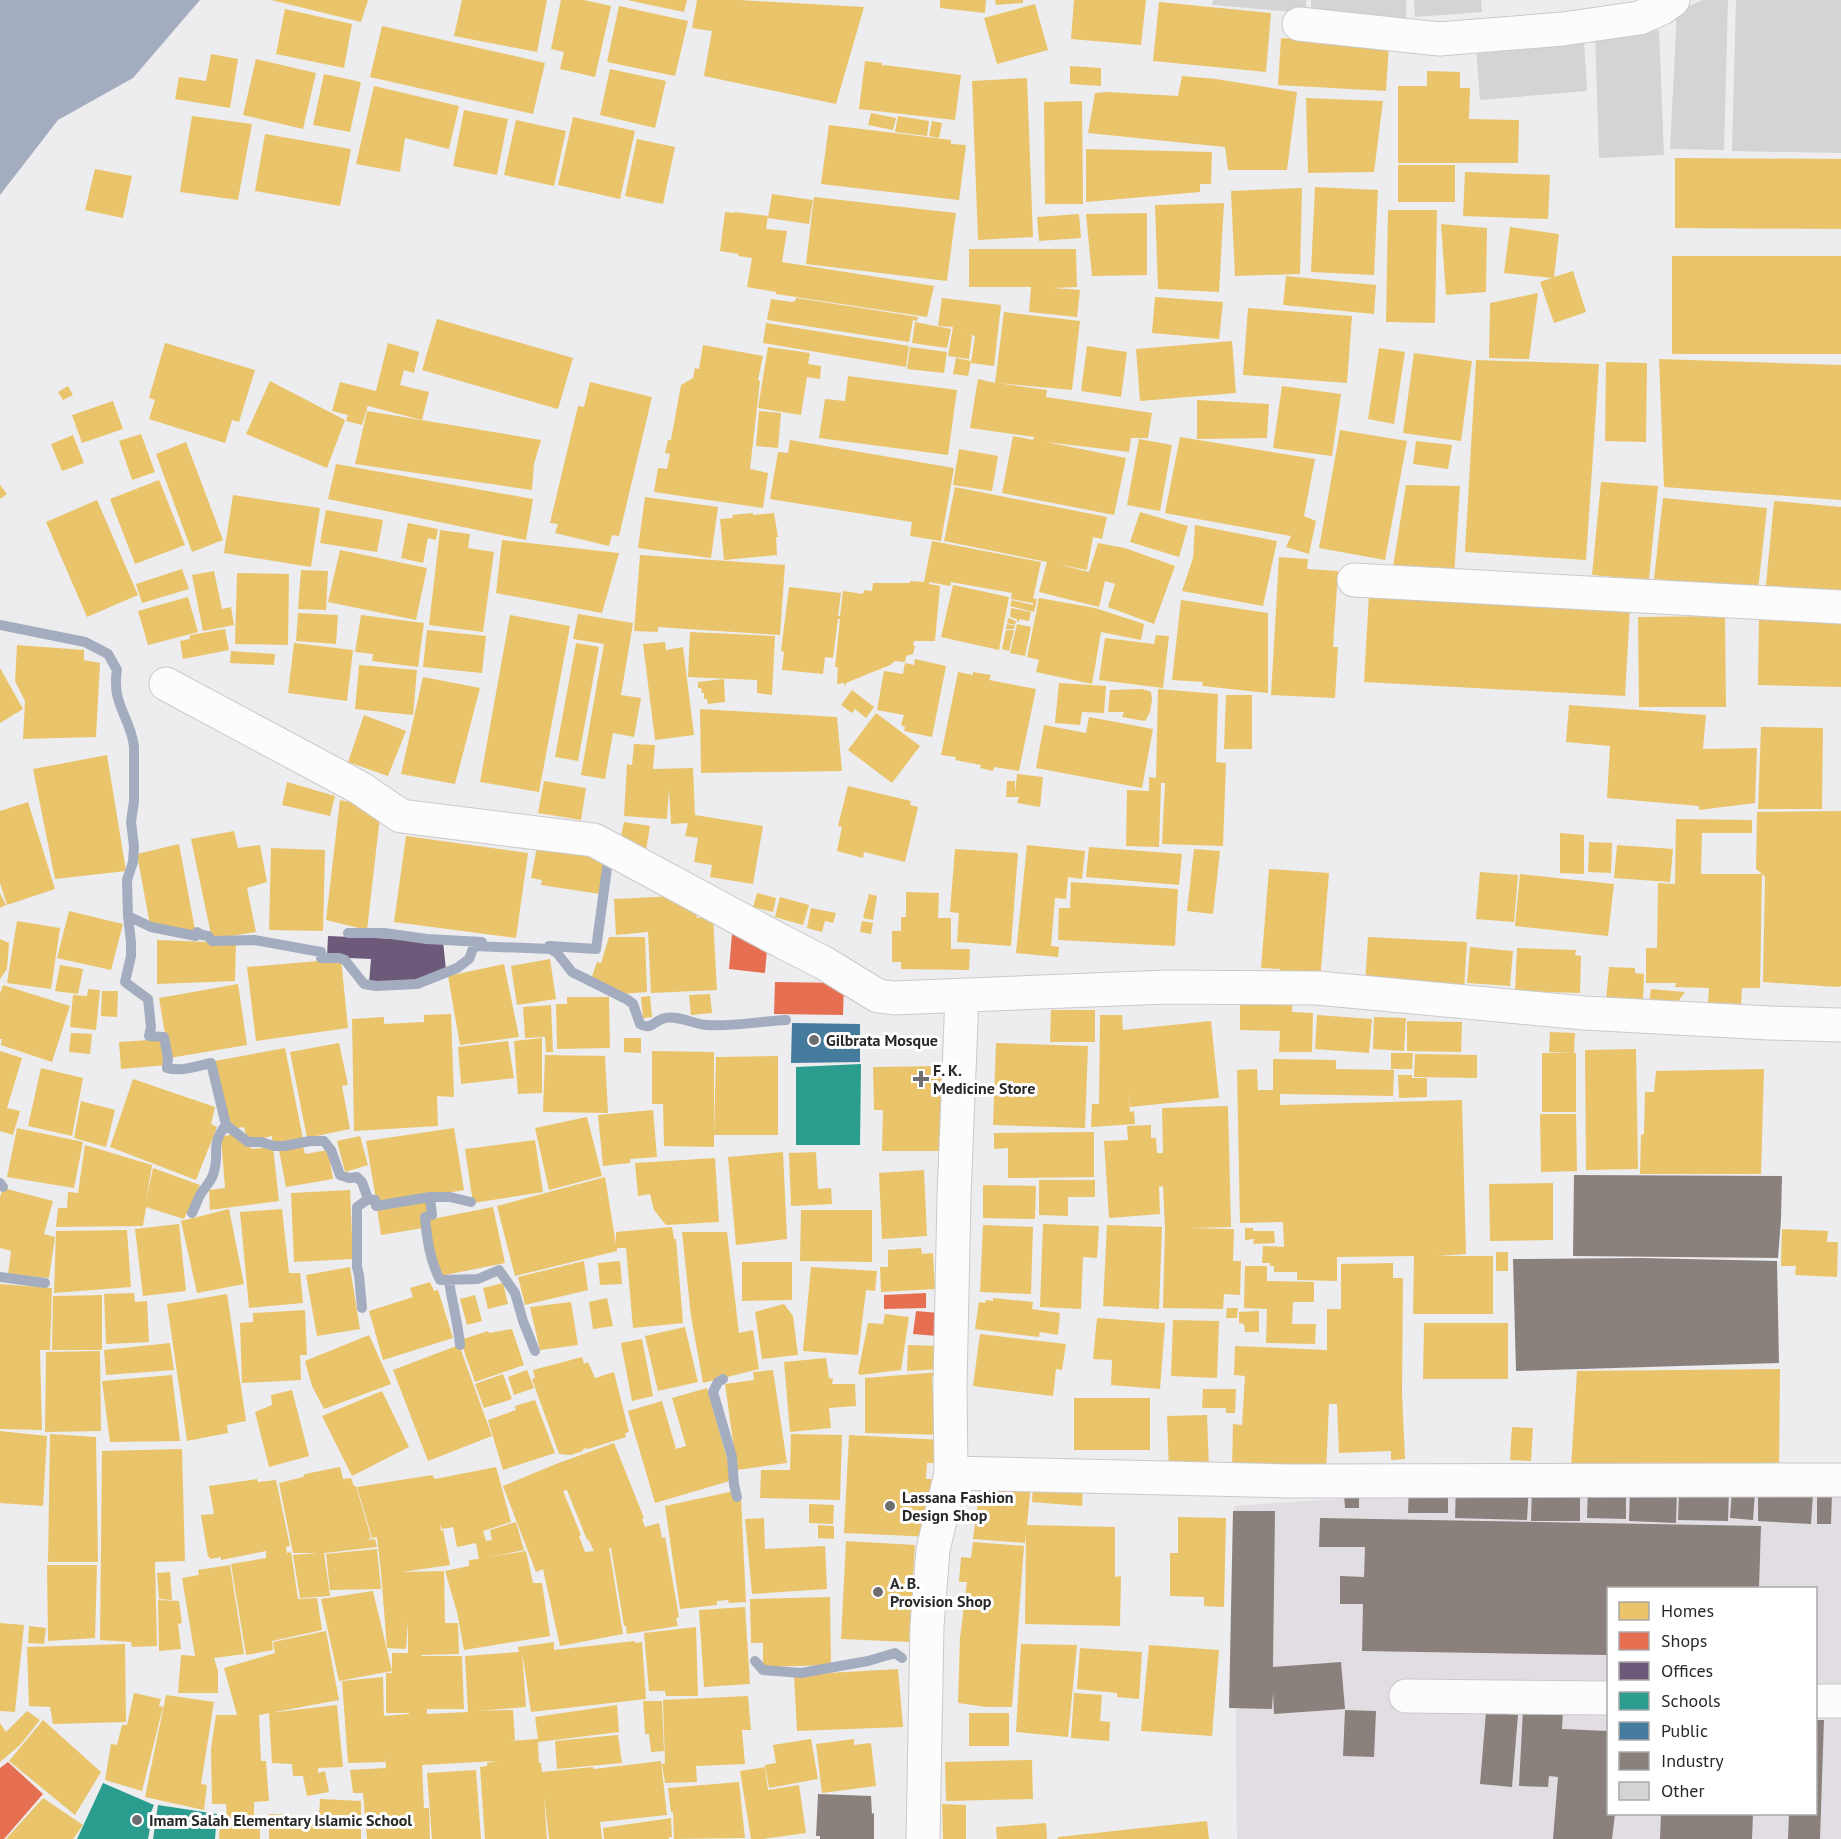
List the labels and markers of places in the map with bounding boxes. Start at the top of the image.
place label: Gilbrata Mosque [826,1030,938,1050]
marker: Gilbrata Mosque [807,1033,821,1047]
place label: F. K. Medicine Store [933,1060,1035,1098]
marker: F. K. Medicine Store [914,1072,928,1086]
place label: Lassana Fashion Design Shop [902,1487,1013,1525]
marker: Lassana Fashion Design Shop [883,1499,897,1513]
place label: A. B. Provision Shop [890,1573,992,1611]
marker: A. B. Provision Shop [871,1585,885,1599]
place label: Imam Salah Elementary Islamic School [149,1810,412,1830]
marker: Imam Salah Elementary Islamic School [130,1813,144,1827]

